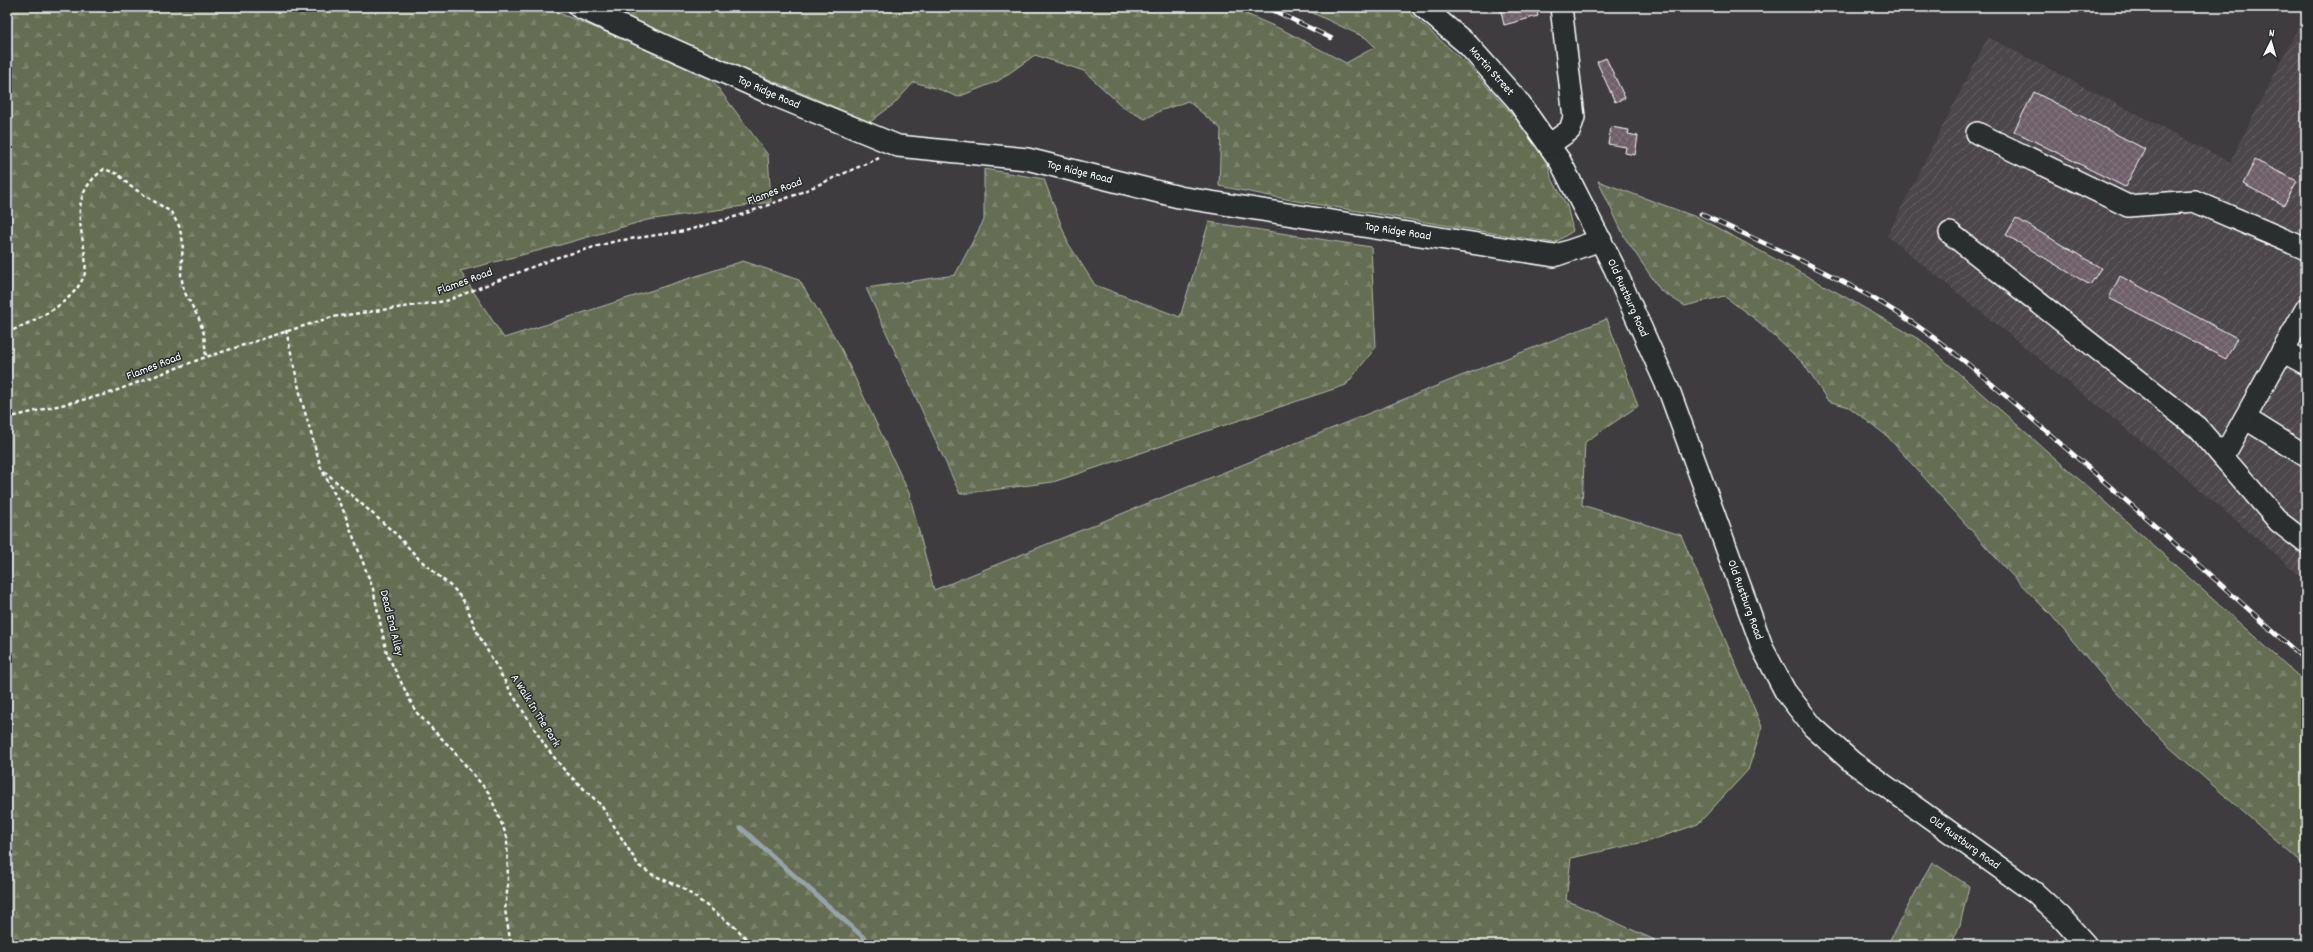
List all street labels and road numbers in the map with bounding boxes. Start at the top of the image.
street label: Martin Street [1465,43,1518,100]
street label: Top Ridge Road [735,71,803,113]
street label: Top Ridge Road [1045,156,1114,189]
street label: Flames Road [745,174,805,210]
street label: Top Ridge Road [1364,218,1432,245]
street label: Old Rustburg Road [1603,256,1653,340]
street label: Flames Road [435,264,495,300]
street label: Flames Road [124,349,184,385]
street label: Old Rustburg Road [1723,557,1767,642]
street label: Dead End Alley [375,588,408,659]
street label: A Walk In The Park [506,671,564,751]
street label: Old Rustburg Road [1925,811,2003,874]

